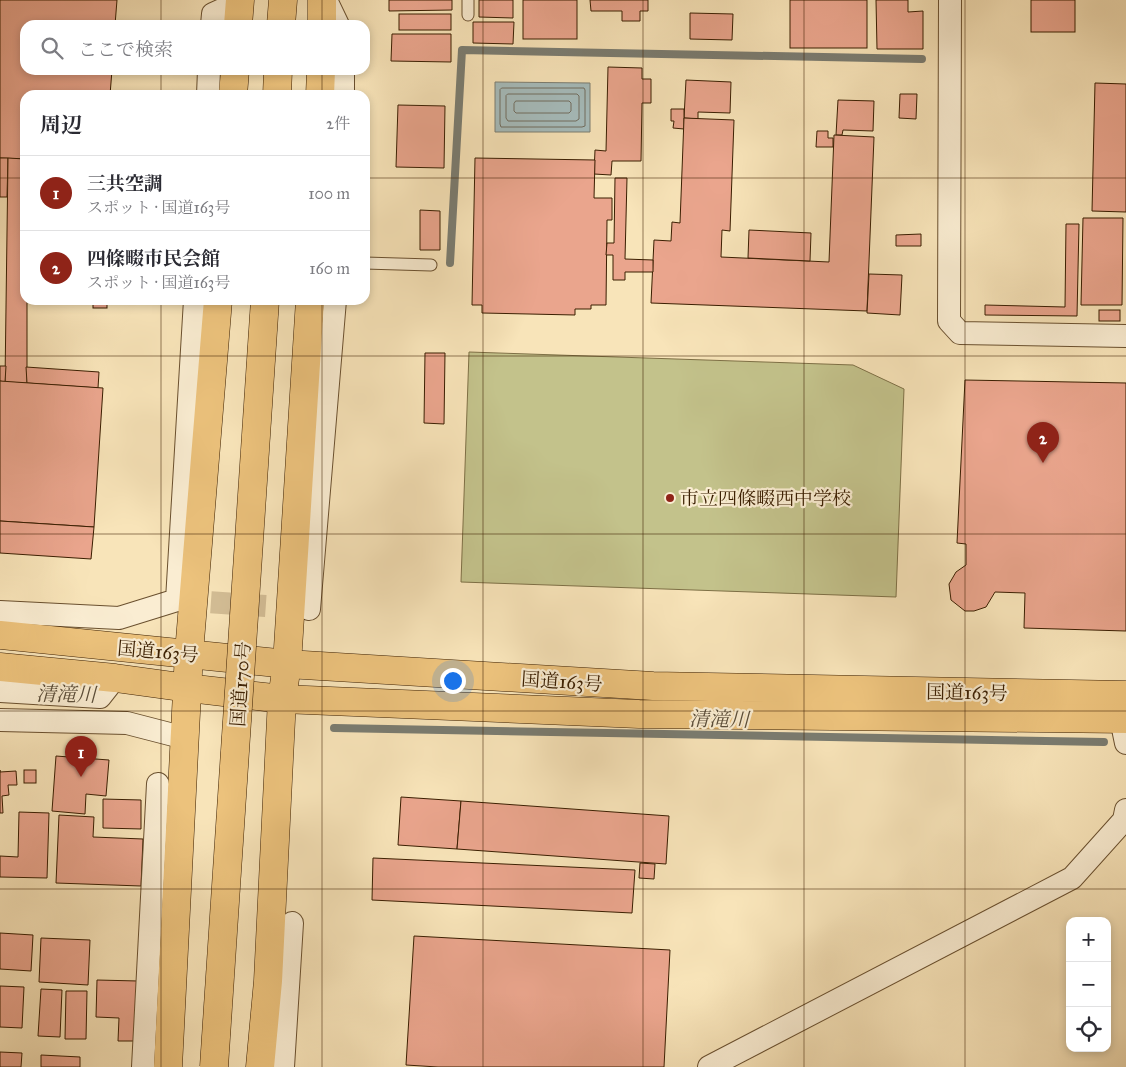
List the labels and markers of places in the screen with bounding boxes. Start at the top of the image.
pin: 2 [1027,422,1059,463]
place label: 市立四條畷西中学校 [680,487,851,510]
marker: 市立四條畷西中学校 [664,492,676,504]
pin: 1 [65,736,97,777]

